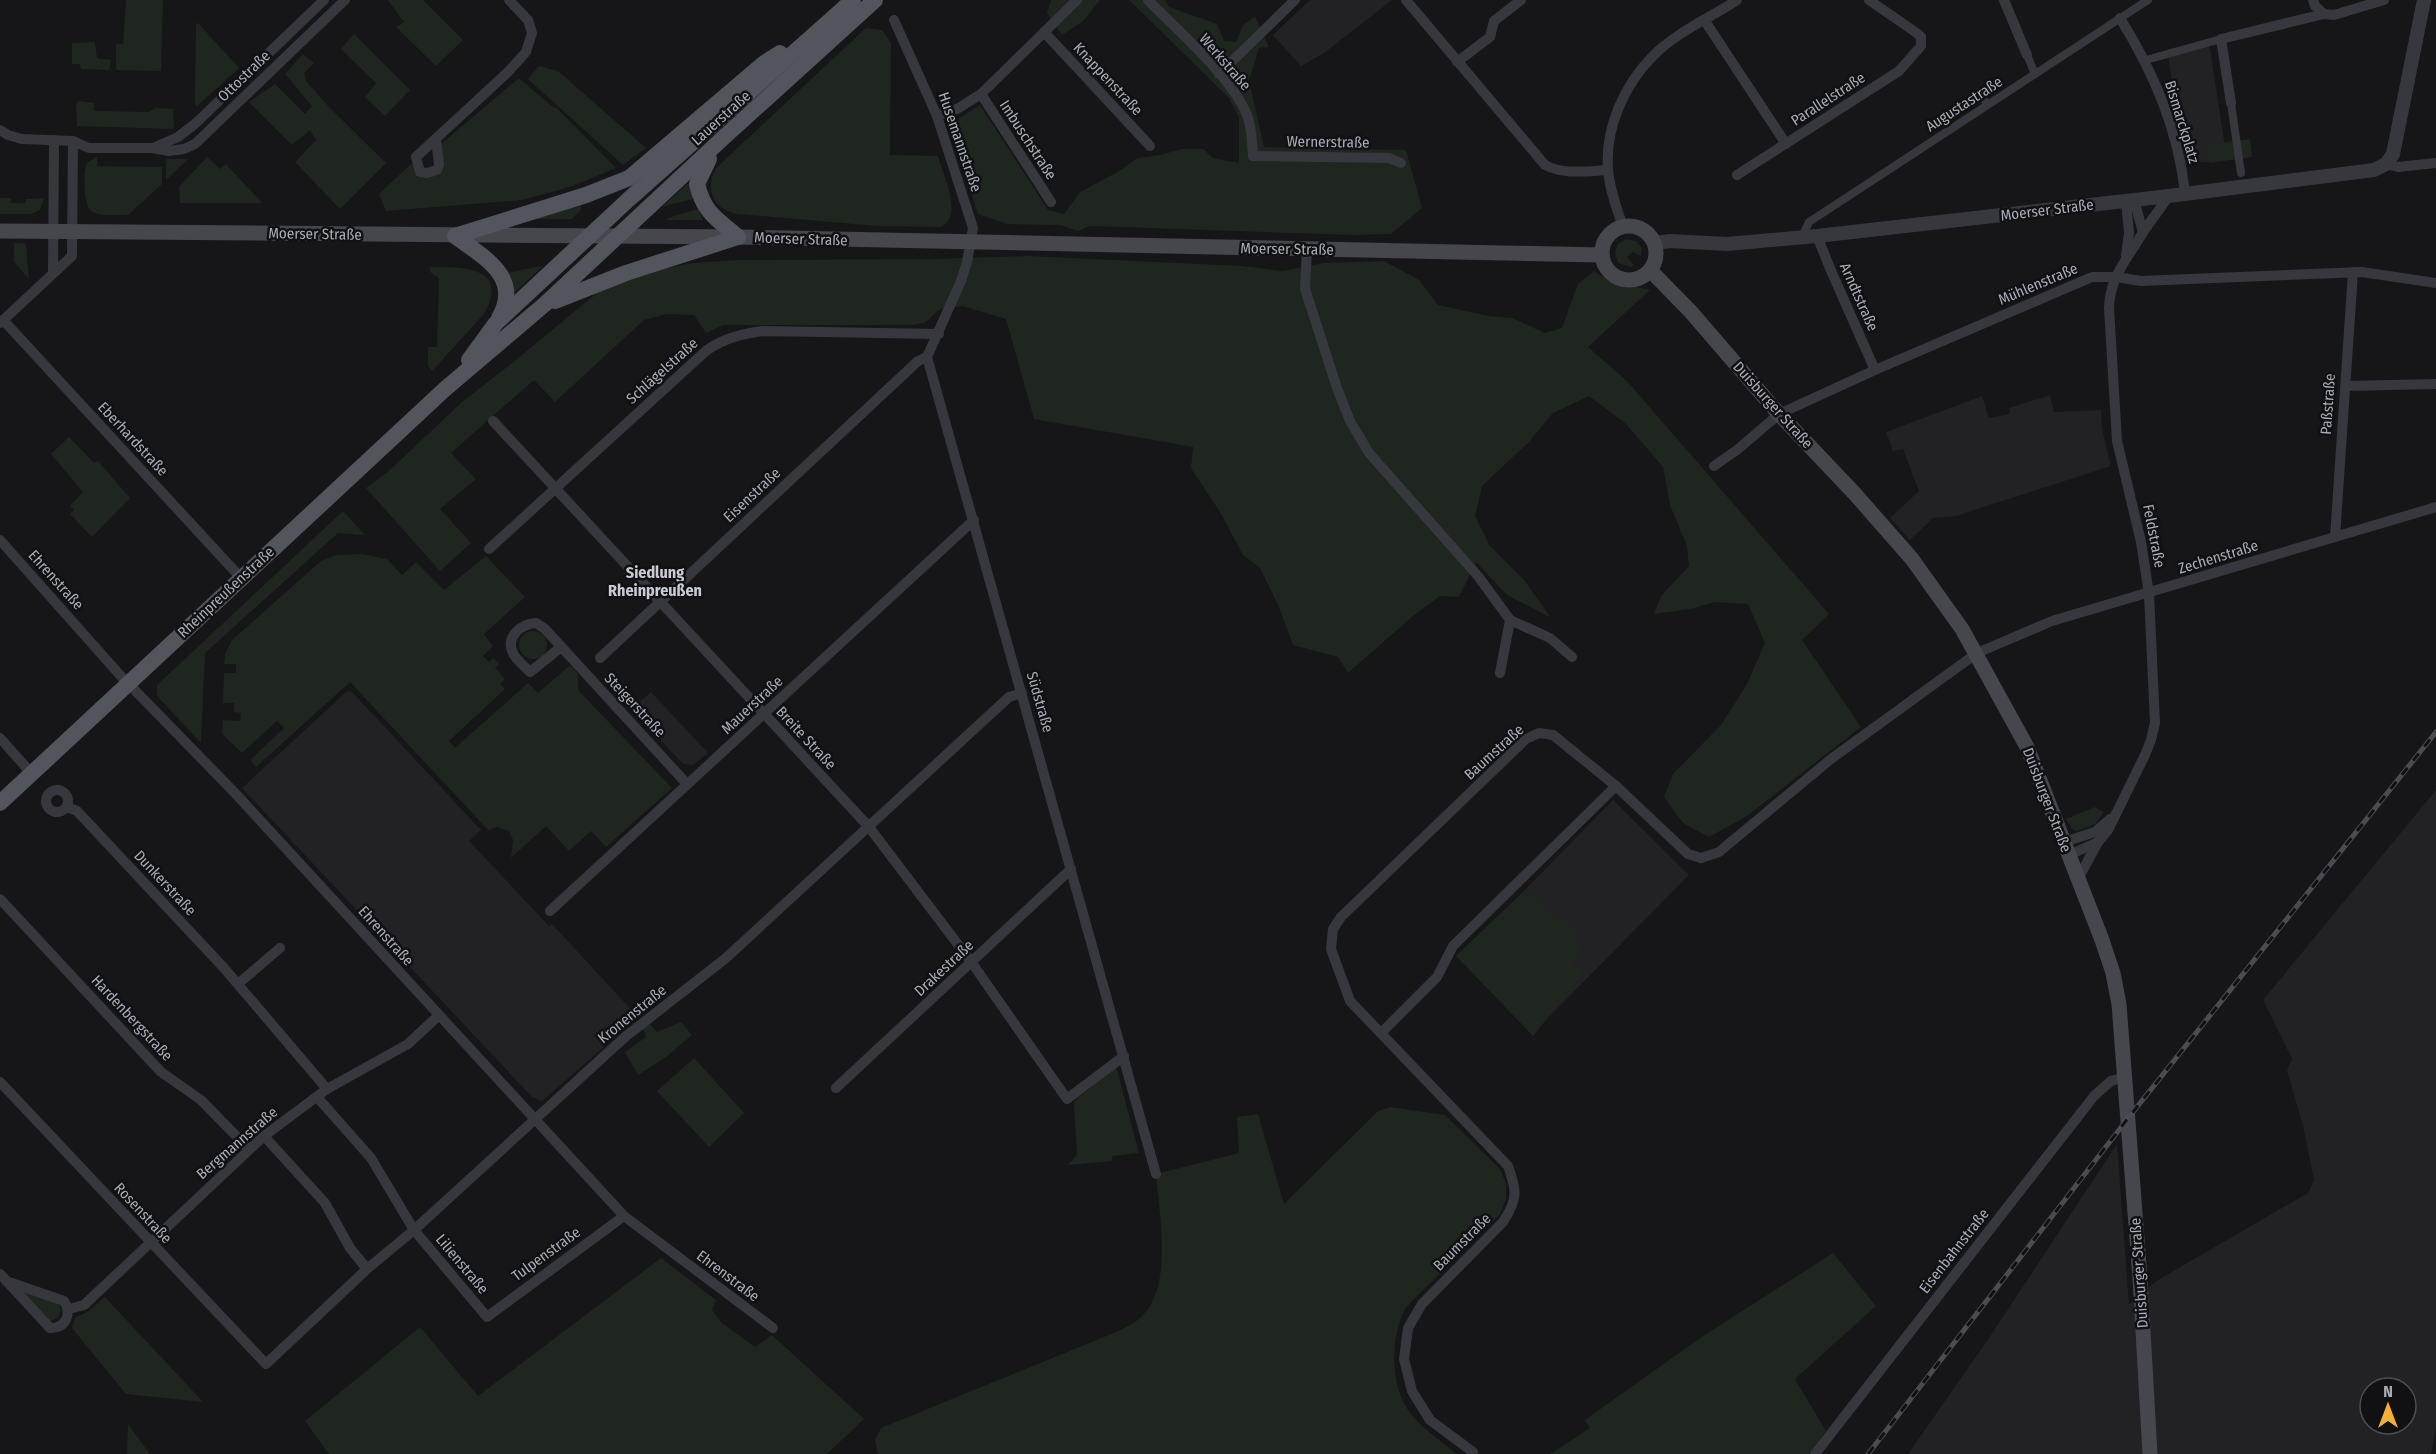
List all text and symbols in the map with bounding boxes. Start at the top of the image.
street label: Werkstraße [1195,30,1255,94]
street label: Knappenstraße [1070,39,1146,119]
street label: Ottostraße [214,47,274,105]
street label: Parallelstraße [1788,68,1868,130]
street label: Augustastraße [1922,73,2006,135]
street label: Bismarckplatz [2161,78,2203,166]
street label: Lauerstraße [688,87,754,149]
street label: Husemannstraße [935,90,985,194]
street label: Imbuschstraße [996,97,1060,183]
street label: Wernerstraße [1286,132,1370,152]
street label: Moerser Straße [2000,195,2094,225]
street label: Moerser Straße [268,224,362,244]
street label: Moerser Straße [754,228,848,250]
street label: Moerser Straße [1240,239,1334,259]
street label: Mühlenstraße [1996,259,2080,309]
street label: Arndtstraße [1836,260,1882,334]
street label: Schlägelstraße [623,334,701,408]
street label: Duisburger Straße [1729,358,1817,452]
street label: Paßstraße [2317,373,2339,435]
street label: Eberhardstraße [94,398,172,480]
street label: Eisenstraße [720,464,784,526]
street label: Feldstraße [2139,503,2169,569]
street label: Zechenstraße [2176,536,2260,578]
street label: Rheinpreußenstraße [174,543,278,641]
street label: Ehrenstraße [25,547,87,613]
district label: Siedlung Rheinpreußen [608,563,702,600]
street label: Steigerstraße [601,669,669,741]
street label: Südstraße [1023,670,1057,734]
street label: Mauerstraße [718,672,786,738]
street label: Breite Straße [772,703,840,773]
street label: Baumstraße [1461,721,1527,783]
street label: Duisburger Straße [2019,745,2075,855]
street label: Dunkerstraße [130,847,200,919]
street label: Ehrenstraße [355,903,417,969]
street label: Drakestraße [911,936,977,1000]
street label: Hardenbergstraße [88,971,176,1065]
street label: Kronenstraße [594,981,670,1047]
street label: Bergmannstraße [193,1103,281,1183]
street label: Rosenstraße [110,1179,176,1247]
street label: Eisenbahnstraße [1915,1205,1993,1297]
street label: Baumstraße [1430,1210,1494,1274]
street label: Duisburger Straße [2126,1217,2152,1329]
street label: Tulpenstraße [508,1223,584,1285]
street label: Lilienstraße [432,1230,492,1298]
street label: Ehrenstraße [693,1247,763,1305]
north arrow [2358,1376,2418,1436]
text: N [2383,1382,2393,1401]

